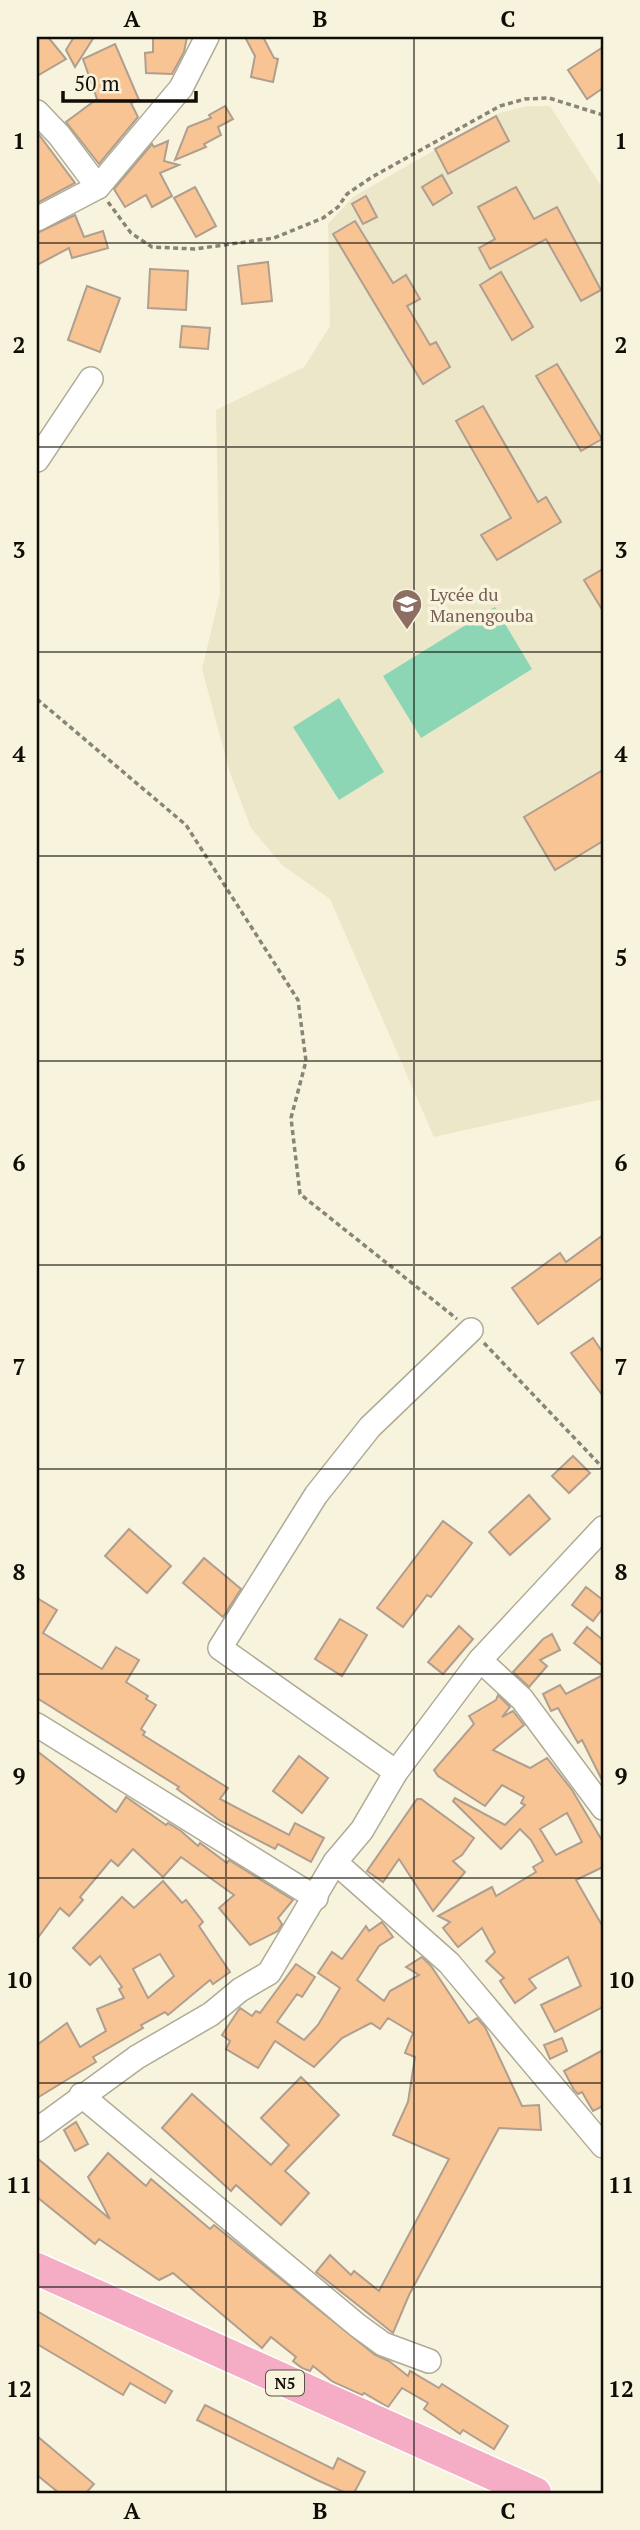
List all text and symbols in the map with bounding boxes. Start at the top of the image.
text: A [124,3,141,34]
text: B [313,3,328,34]
text: C [501,3,516,34]
scale bar [63,60,196,104]
text: 50 m [74,69,120,97]
text: 1 [13,125,26,156]
text: 1 [615,125,628,156]
text: 2 [13,329,26,360]
text: 2 [615,329,628,360]
text: 3 [13,534,26,565]
text: 3 [615,534,628,565]
place label: Lycée du Manengouba [430,582,534,627]
school or university icon: Lycée du Manengouba [390,587,424,631]
text: 4 [13,738,26,769]
text: 4 [615,738,628,769]
text: 5 [13,942,26,973]
text: 5 [615,942,628,973]
text: 6 [13,1147,26,1178]
text: 6 [615,1147,628,1178]
text: 7 [13,1351,26,1382]
text: 7 [615,1351,628,1382]
text: 8 [13,1556,26,1587]
text: 8 [615,1556,628,1587]
text: 9 [13,1760,26,1791]
text: 9 [615,1760,628,1791]
text: 10 [6,1964,32,1995]
text: 10 [608,1964,634,1995]
text: 11 [6,2169,32,2200]
text: 11 [608,2169,634,2200]
road number: N5 [266,2370,304,2396]
text: 12 [6,2373,32,2404]
text: 12 [608,2373,634,2404]
text: A [124,2495,141,2526]
text: B [313,2495,328,2526]
text: C [501,2495,516,2526]

